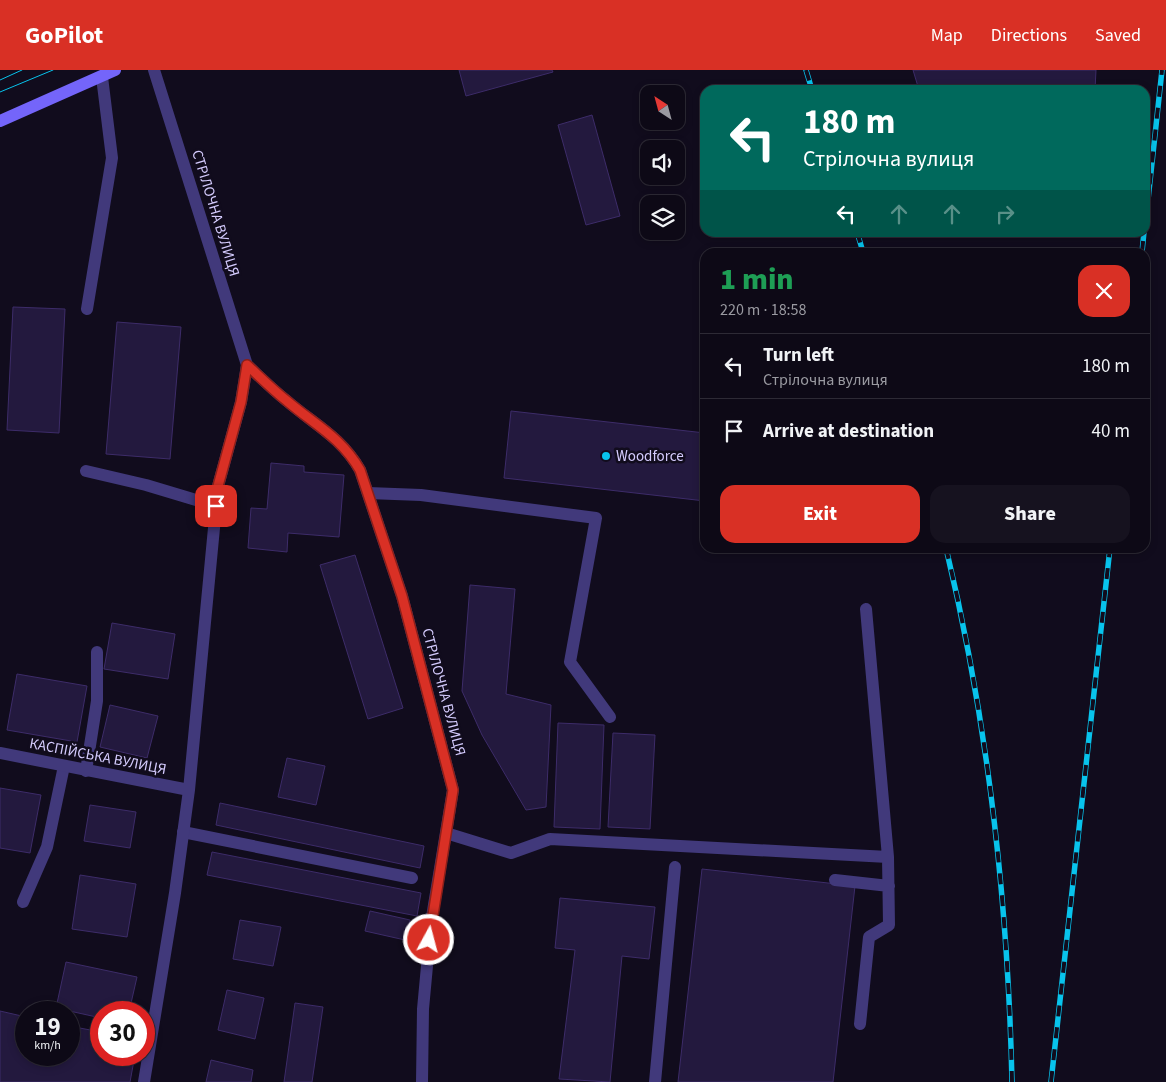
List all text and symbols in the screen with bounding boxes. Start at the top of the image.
text: GoPilot [25,18,103,53]
text: Map [931,23,963,48]
text: Directions [991,23,1067,48]
text: Saved [1095,23,1141,48]
north arrow [640,85,685,130]
map controls [640,85,685,240]
text: 180 m [803,97,895,147]
icon: left [720,105,785,170]
button: sound [640,140,685,185]
text: Стрілочна вулиця [803,143,974,175]
street label: СТРІЛОЧНА ВУЛИЦЯ [186,147,245,279]
button: layers [640,195,685,240]
icon: left [832,200,860,228]
icon: ahead [885,200,913,228]
icon: ahead [938,200,966,228]
icon: right [991,200,1019,228]
text: 1 min [720,258,794,301]
button: close [1078,265,1130,317]
text: 220 m · 18:58 [720,299,807,321]
text: Turn left [763,342,834,369]
icon: left [720,352,748,380]
text: 180 m [1082,353,1130,380]
text: Стрілочна вулиця [763,369,888,391]
icon: arrive [720,417,748,445]
text: Arrive at destination [763,418,934,445]
text: 40 m [1092,418,1130,445]
place label: Woodforce [616,446,684,467]
marker: Woodforce [600,450,612,462]
pin [195,485,237,527]
button: Exit [720,485,920,543]
button: Share [930,485,1130,543]
icon: arrive [202,492,230,520]
street label: СТРІЛОЧНА ВУЛИЦЯ [416,626,471,758]
street label: КАСПІЙСЬКА ВУЛИЦЯ [28,733,168,780]
position arrow [402,913,454,965]
speed limit sign: 30 [90,1001,155,1066]
text: 19 [34,1009,61,1045]
text: km/h [34,1037,61,1054]

